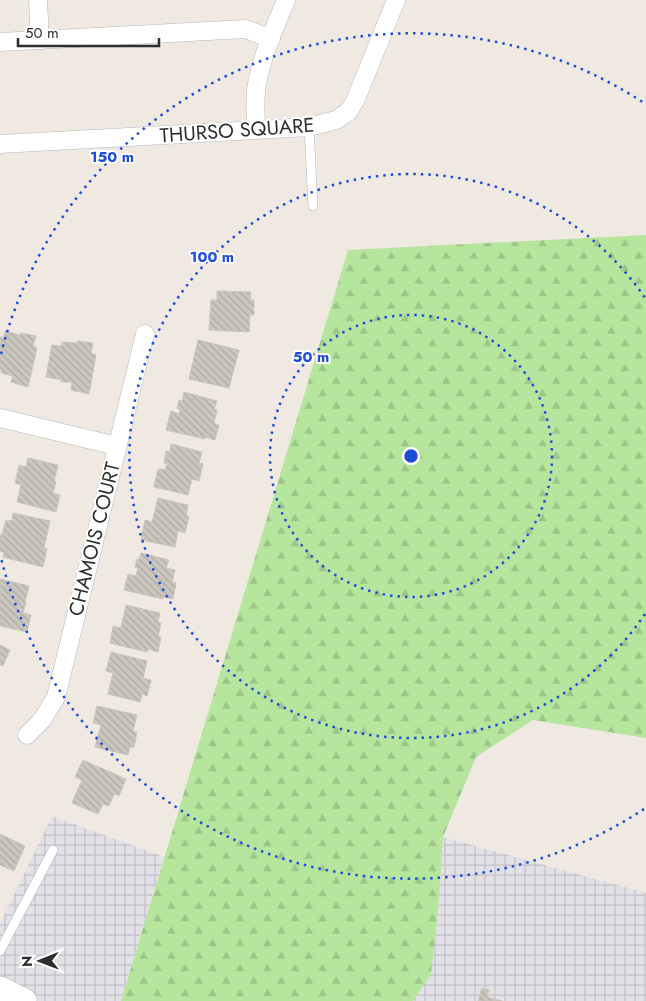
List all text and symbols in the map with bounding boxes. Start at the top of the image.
scale bar [18,15,159,47]
text: 50 m [25,22,59,44]
street label: THURSO SQUARE [159,111,315,150]
text: 150 m [90,146,134,168]
text: 100 m [190,246,234,268]
text: 50 m [293,346,329,368]
centre of rings [402,447,420,465]
street label: CHAMOIS COURT [61,458,128,619]
north arrow [15,936,65,986]
text: N [17,955,37,967]

